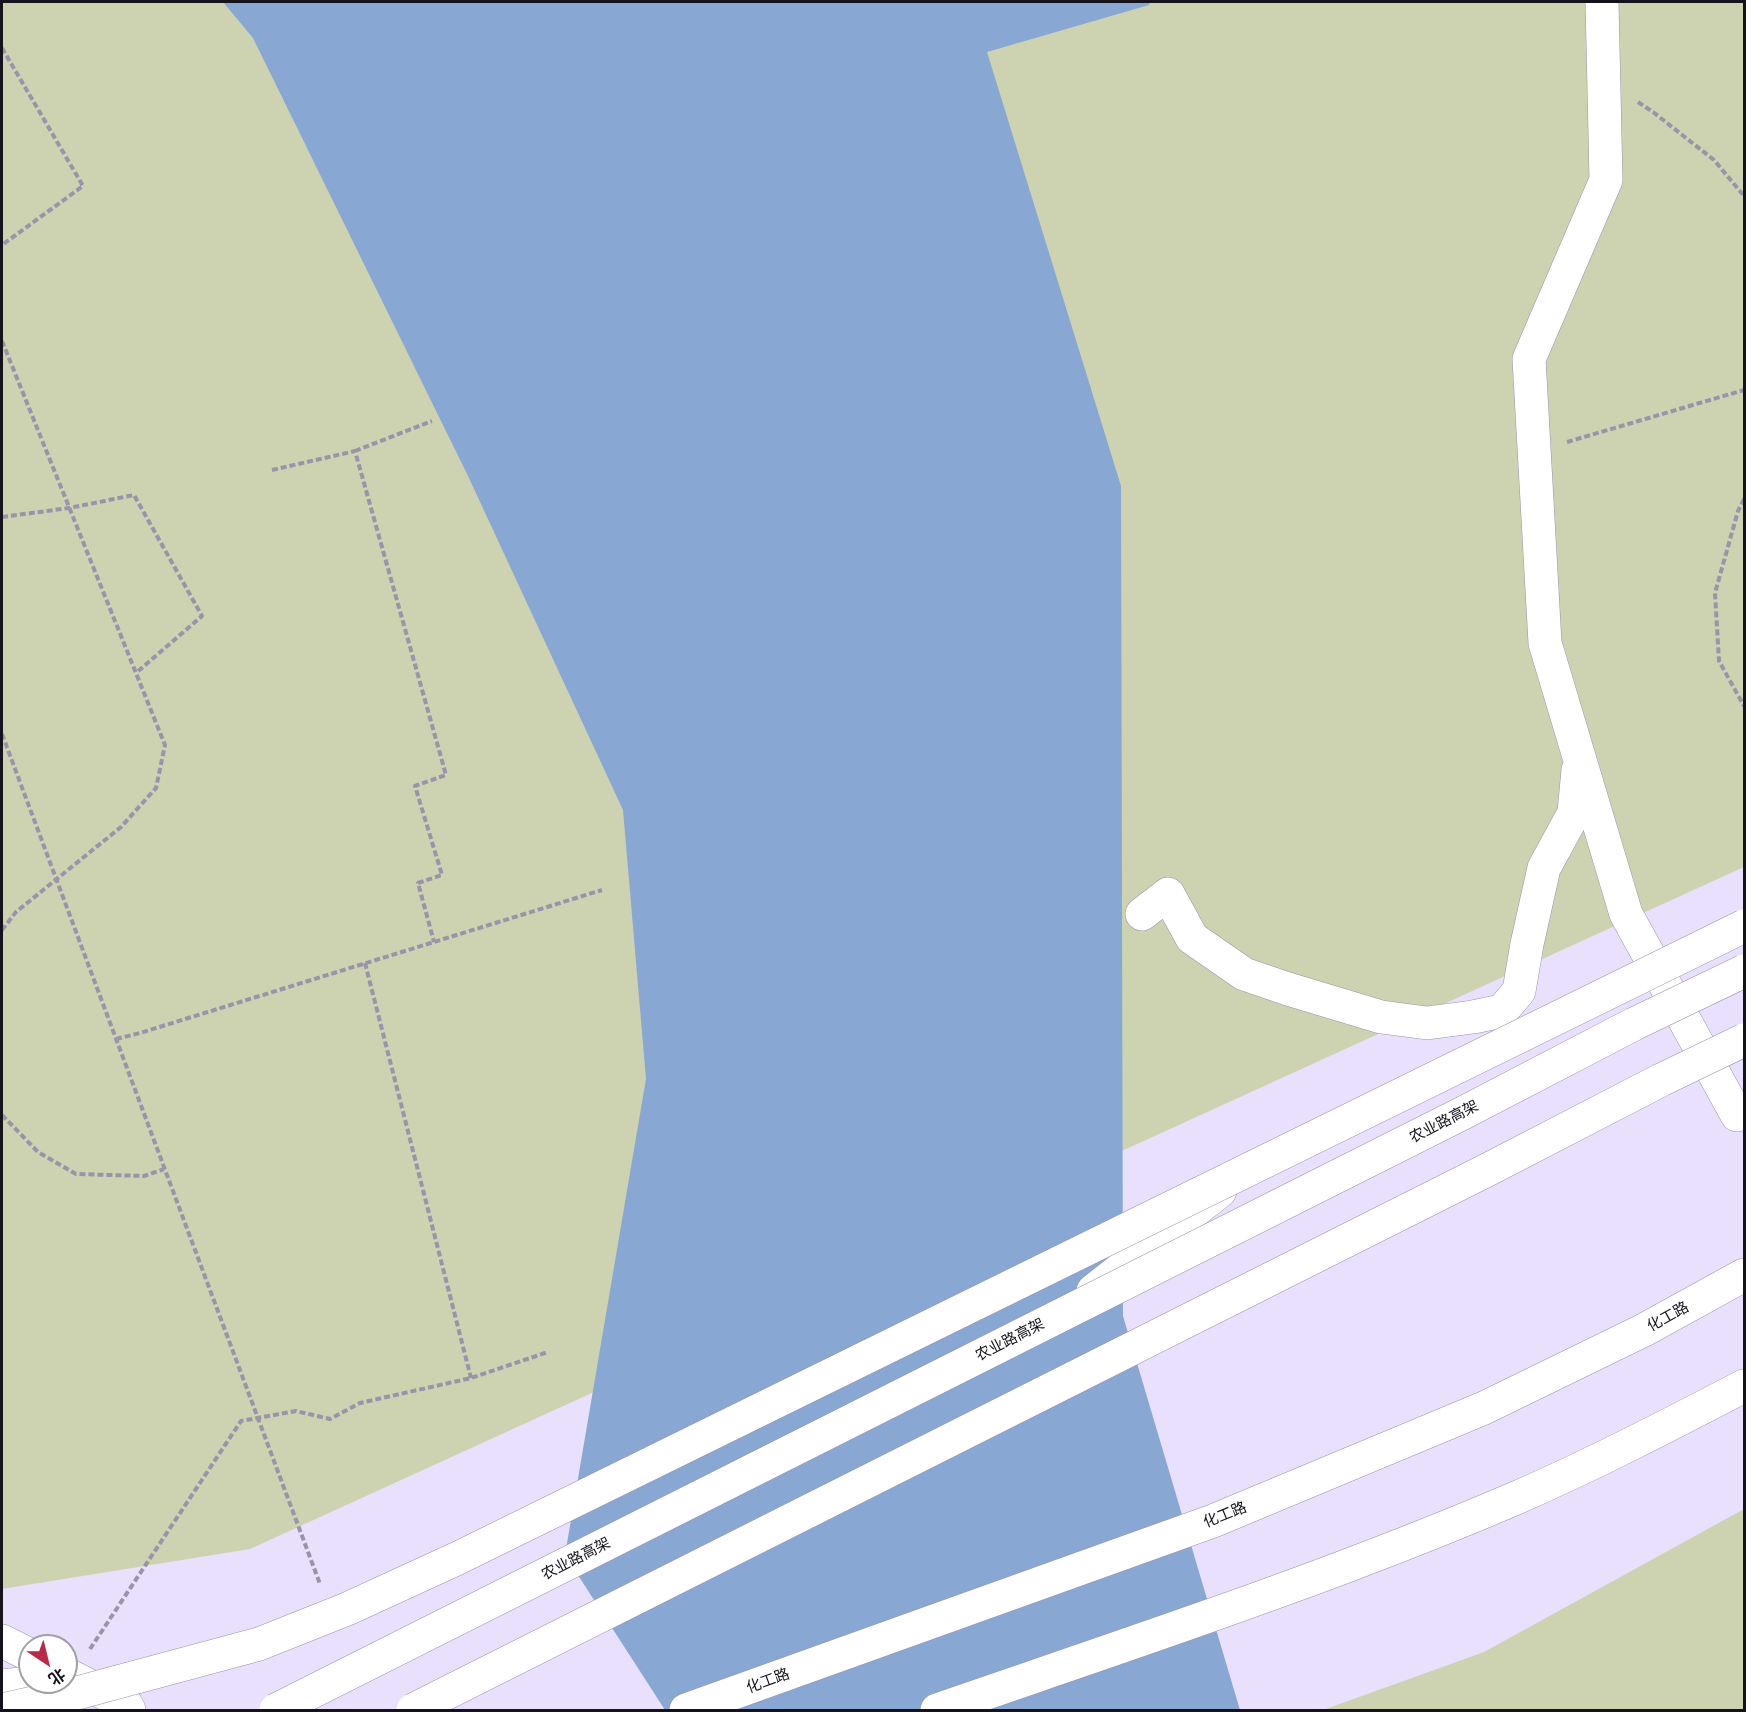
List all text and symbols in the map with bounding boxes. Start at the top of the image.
street label: 农业路高架 [1407,1097,1481,1147]
street label: 化工路 [1644,1298,1692,1336]
street label: 农业路高架 [973,1315,1047,1365]
street label: 化工路 [1201,1498,1249,1532]
street label: 农业路高架 [539,1534,613,1584]
north arrow [18,1634,78,1694]
text: 北 [45,1664,69,1690]
street label: 化工路 [744,1665,792,1697]

